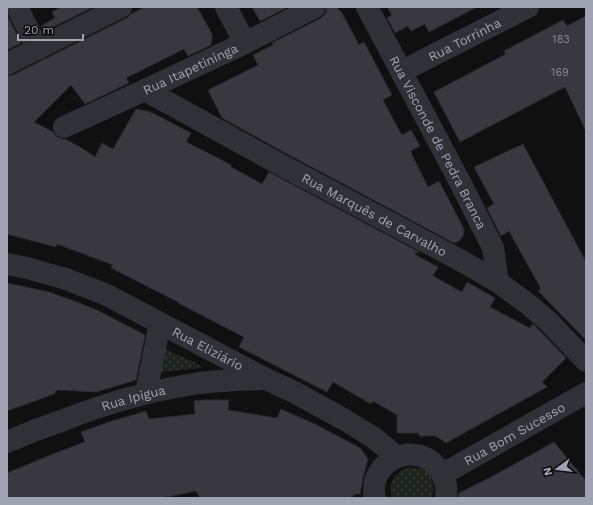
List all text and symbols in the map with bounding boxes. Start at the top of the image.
street label: Rua Torrinha [426,15,504,64]
scale bar [18,16,83,42]
text: 20 m [24,23,54,37]
house number: 183 [552,33,570,46]
street label: Rua Itapetininga [141,40,241,98]
street label: Rua Visconde de Pedra Branca [386,53,490,232]
house number: 169 [551,66,569,79]
street label: Rua Marquês de Carvalho [299,170,449,260]
street label: Rua Eliziário [170,324,246,374]
street label: Rua Ipigua [99,382,167,414]
street label: Rua Bom Sucesso [461,399,568,469]
north arrow [537,449,577,489]
text: N [540,466,555,477]

